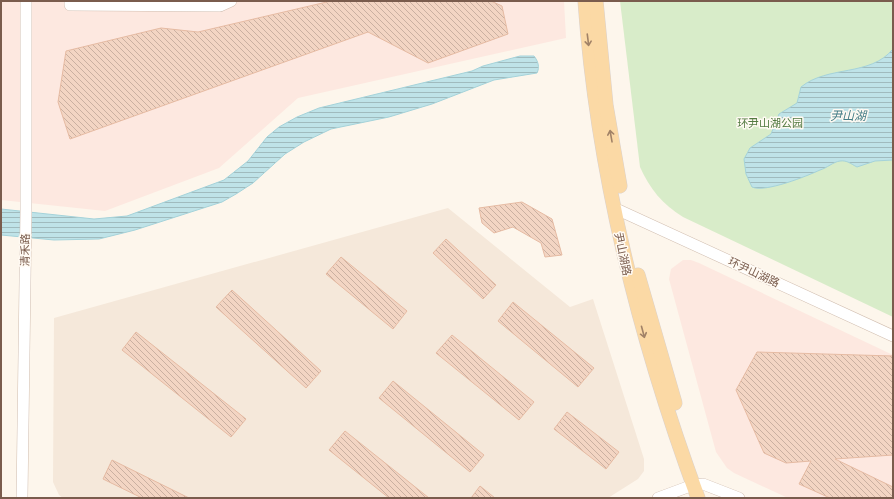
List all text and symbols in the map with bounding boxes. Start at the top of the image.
one-way arrow [584,33,592,46]
water label: 尹山湖 [830,109,868,124]
park label: 环尹山湖公园 [737,117,803,130]
one-way arrow [607,130,615,143]
street label: 尹山湖路 [612,231,633,277]
street label: 清禾路 [19,233,32,267]
street label: 环尹山湖路 [726,255,781,290]
one-way arrow [640,326,647,339]

